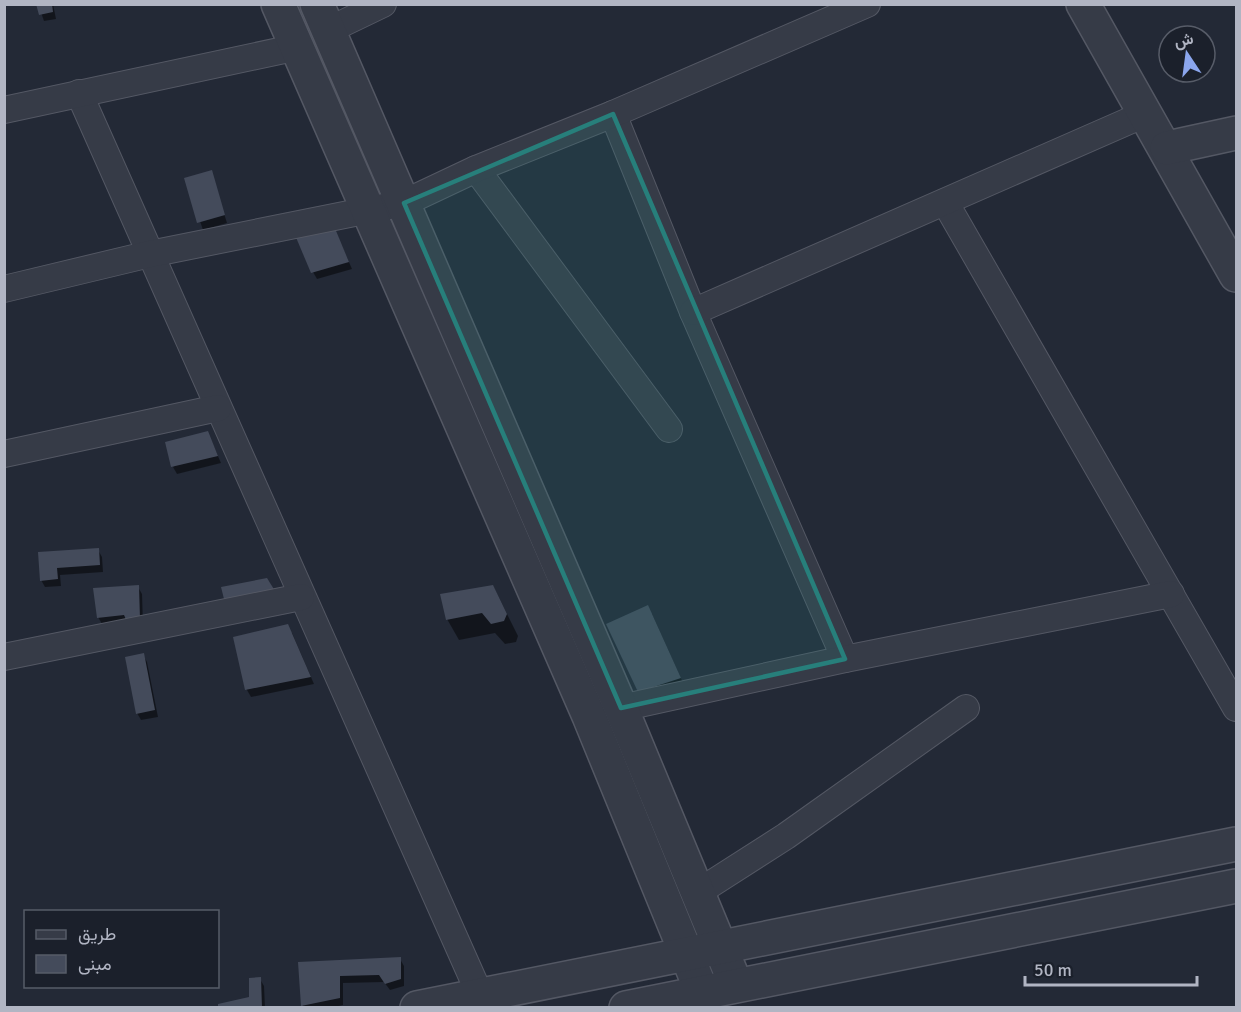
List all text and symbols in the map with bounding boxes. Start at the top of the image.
north arrow [1157,24,1217,84]
text: ش [1172,28,1195,52]
legend [24,910,219,988]
text: طريق [78,923,116,945]
scale bar [1025,949,1198,987]
text: مبنى [78,953,112,975]
text: 50 m [1034,959,1072,981]

